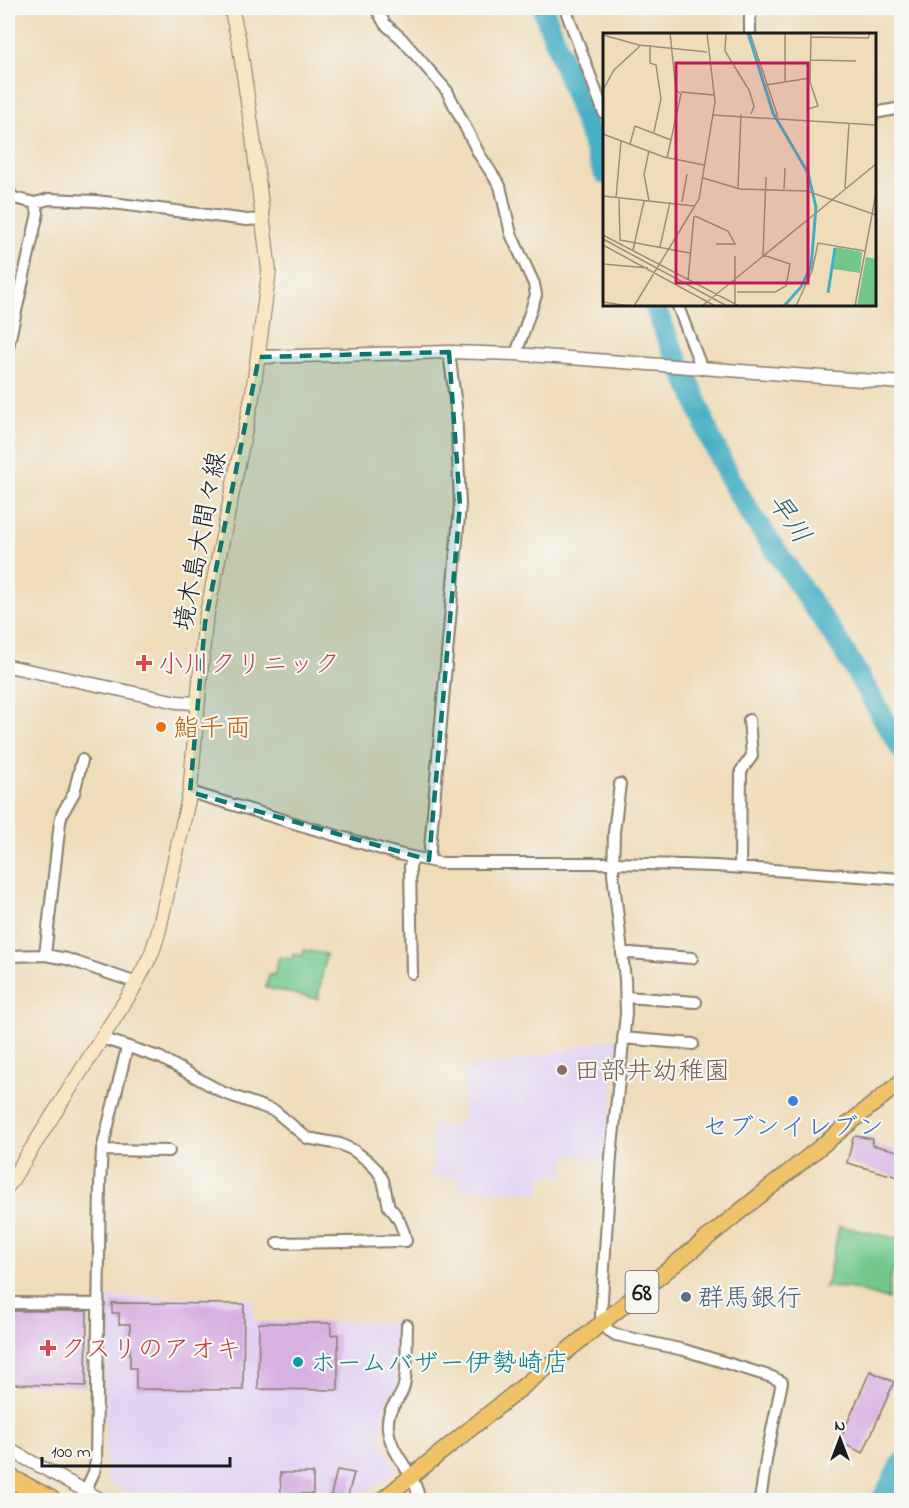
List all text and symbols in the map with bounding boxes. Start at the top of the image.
inset map [603,33,876,306]
street label: 境木島大間々線 [166,449,238,635]
water label: 早川 [757,486,819,553]
place label: 小川クリニック [158,647,340,685]
marker: 小川クリニック [135,654,153,672]
place label: 鮨千両 [173,711,251,749]
marker: 鮨千両 [154,720,168,734]
place label: 田部井幼稚園 [574,1054,730,1092]
marker: 田部井幼稚園 [555,1063,569,1077]
marker: セブンイレブン [786,1094,800,1108]
place label: セブンイレブン [702,1110,884,1148]
road number: 68 [626,1271,658,1313]
place label: 群馬銀行 [698,1281,802,1319]
marker: 群馬銀行 [679,1290,693,1304]
place label: クスリのアオキ [60,1332,241,1370]
marker: クスリのアオキ [41,1341,55,1355]
place label: ホームバザー伊勢崎店 [310,1346,569,1384]
marker: ホームバザー伊勢崎店 [291,1355,305,1369]
north arrow [810,1409,870,1469]
text: N [835,1414,846,1438]
scale bar [42,1430,230,1468]
text: 100 m [51,1440,91,1466]

